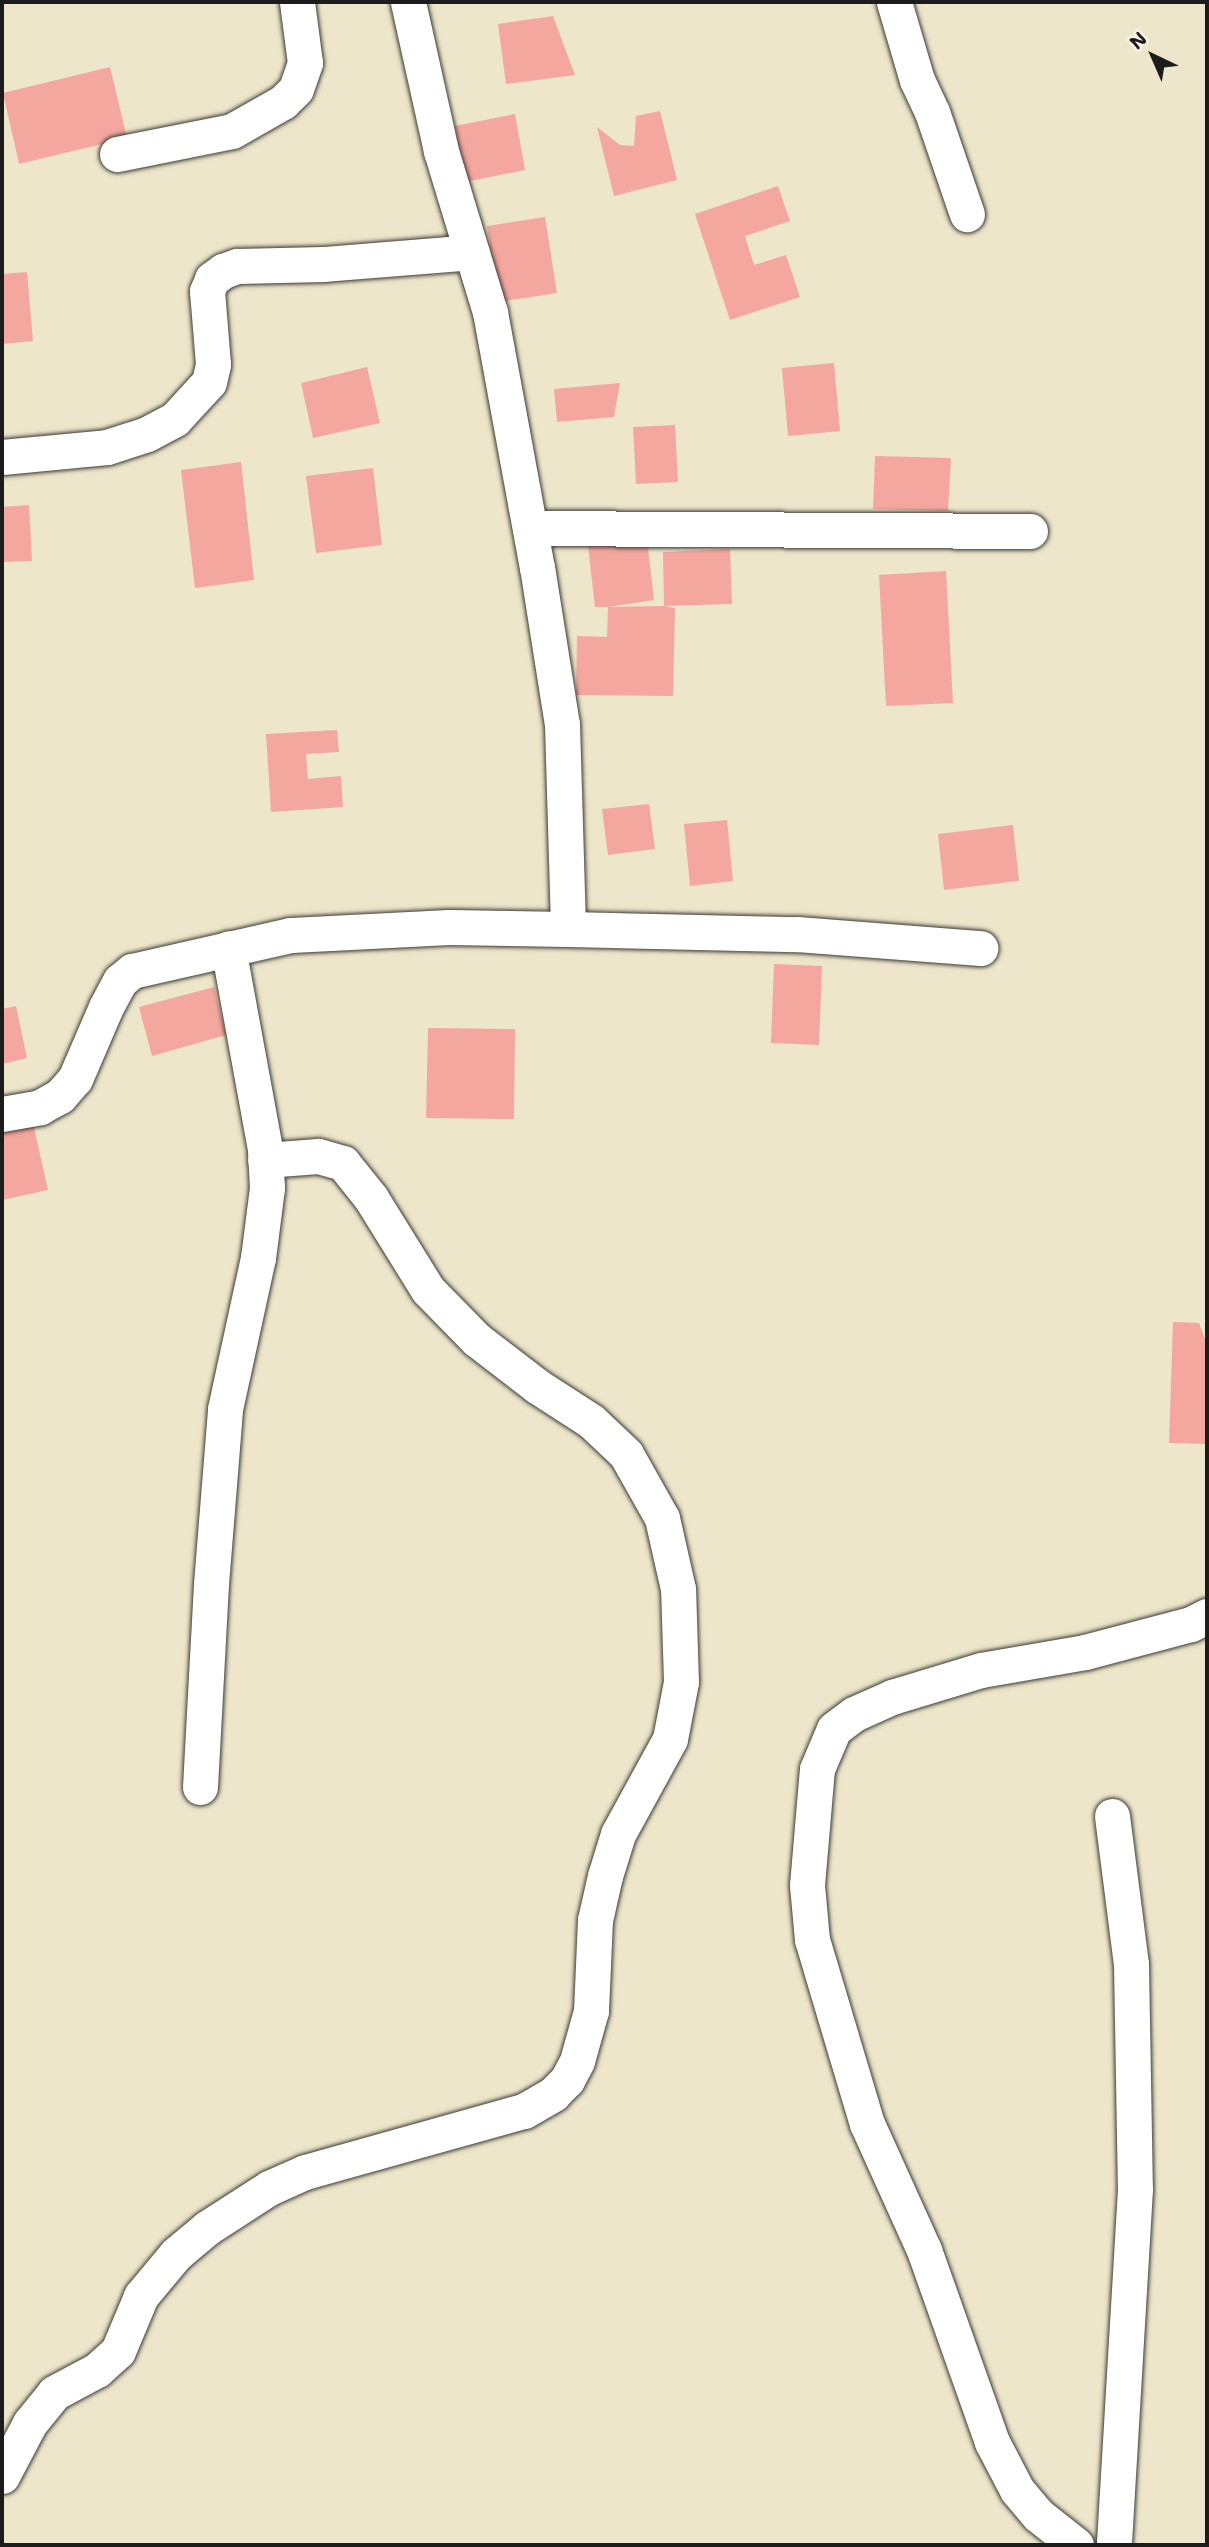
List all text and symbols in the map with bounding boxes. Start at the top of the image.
north arrow [1118,21,1188,91]
text: N [1124,26,1152,55]

